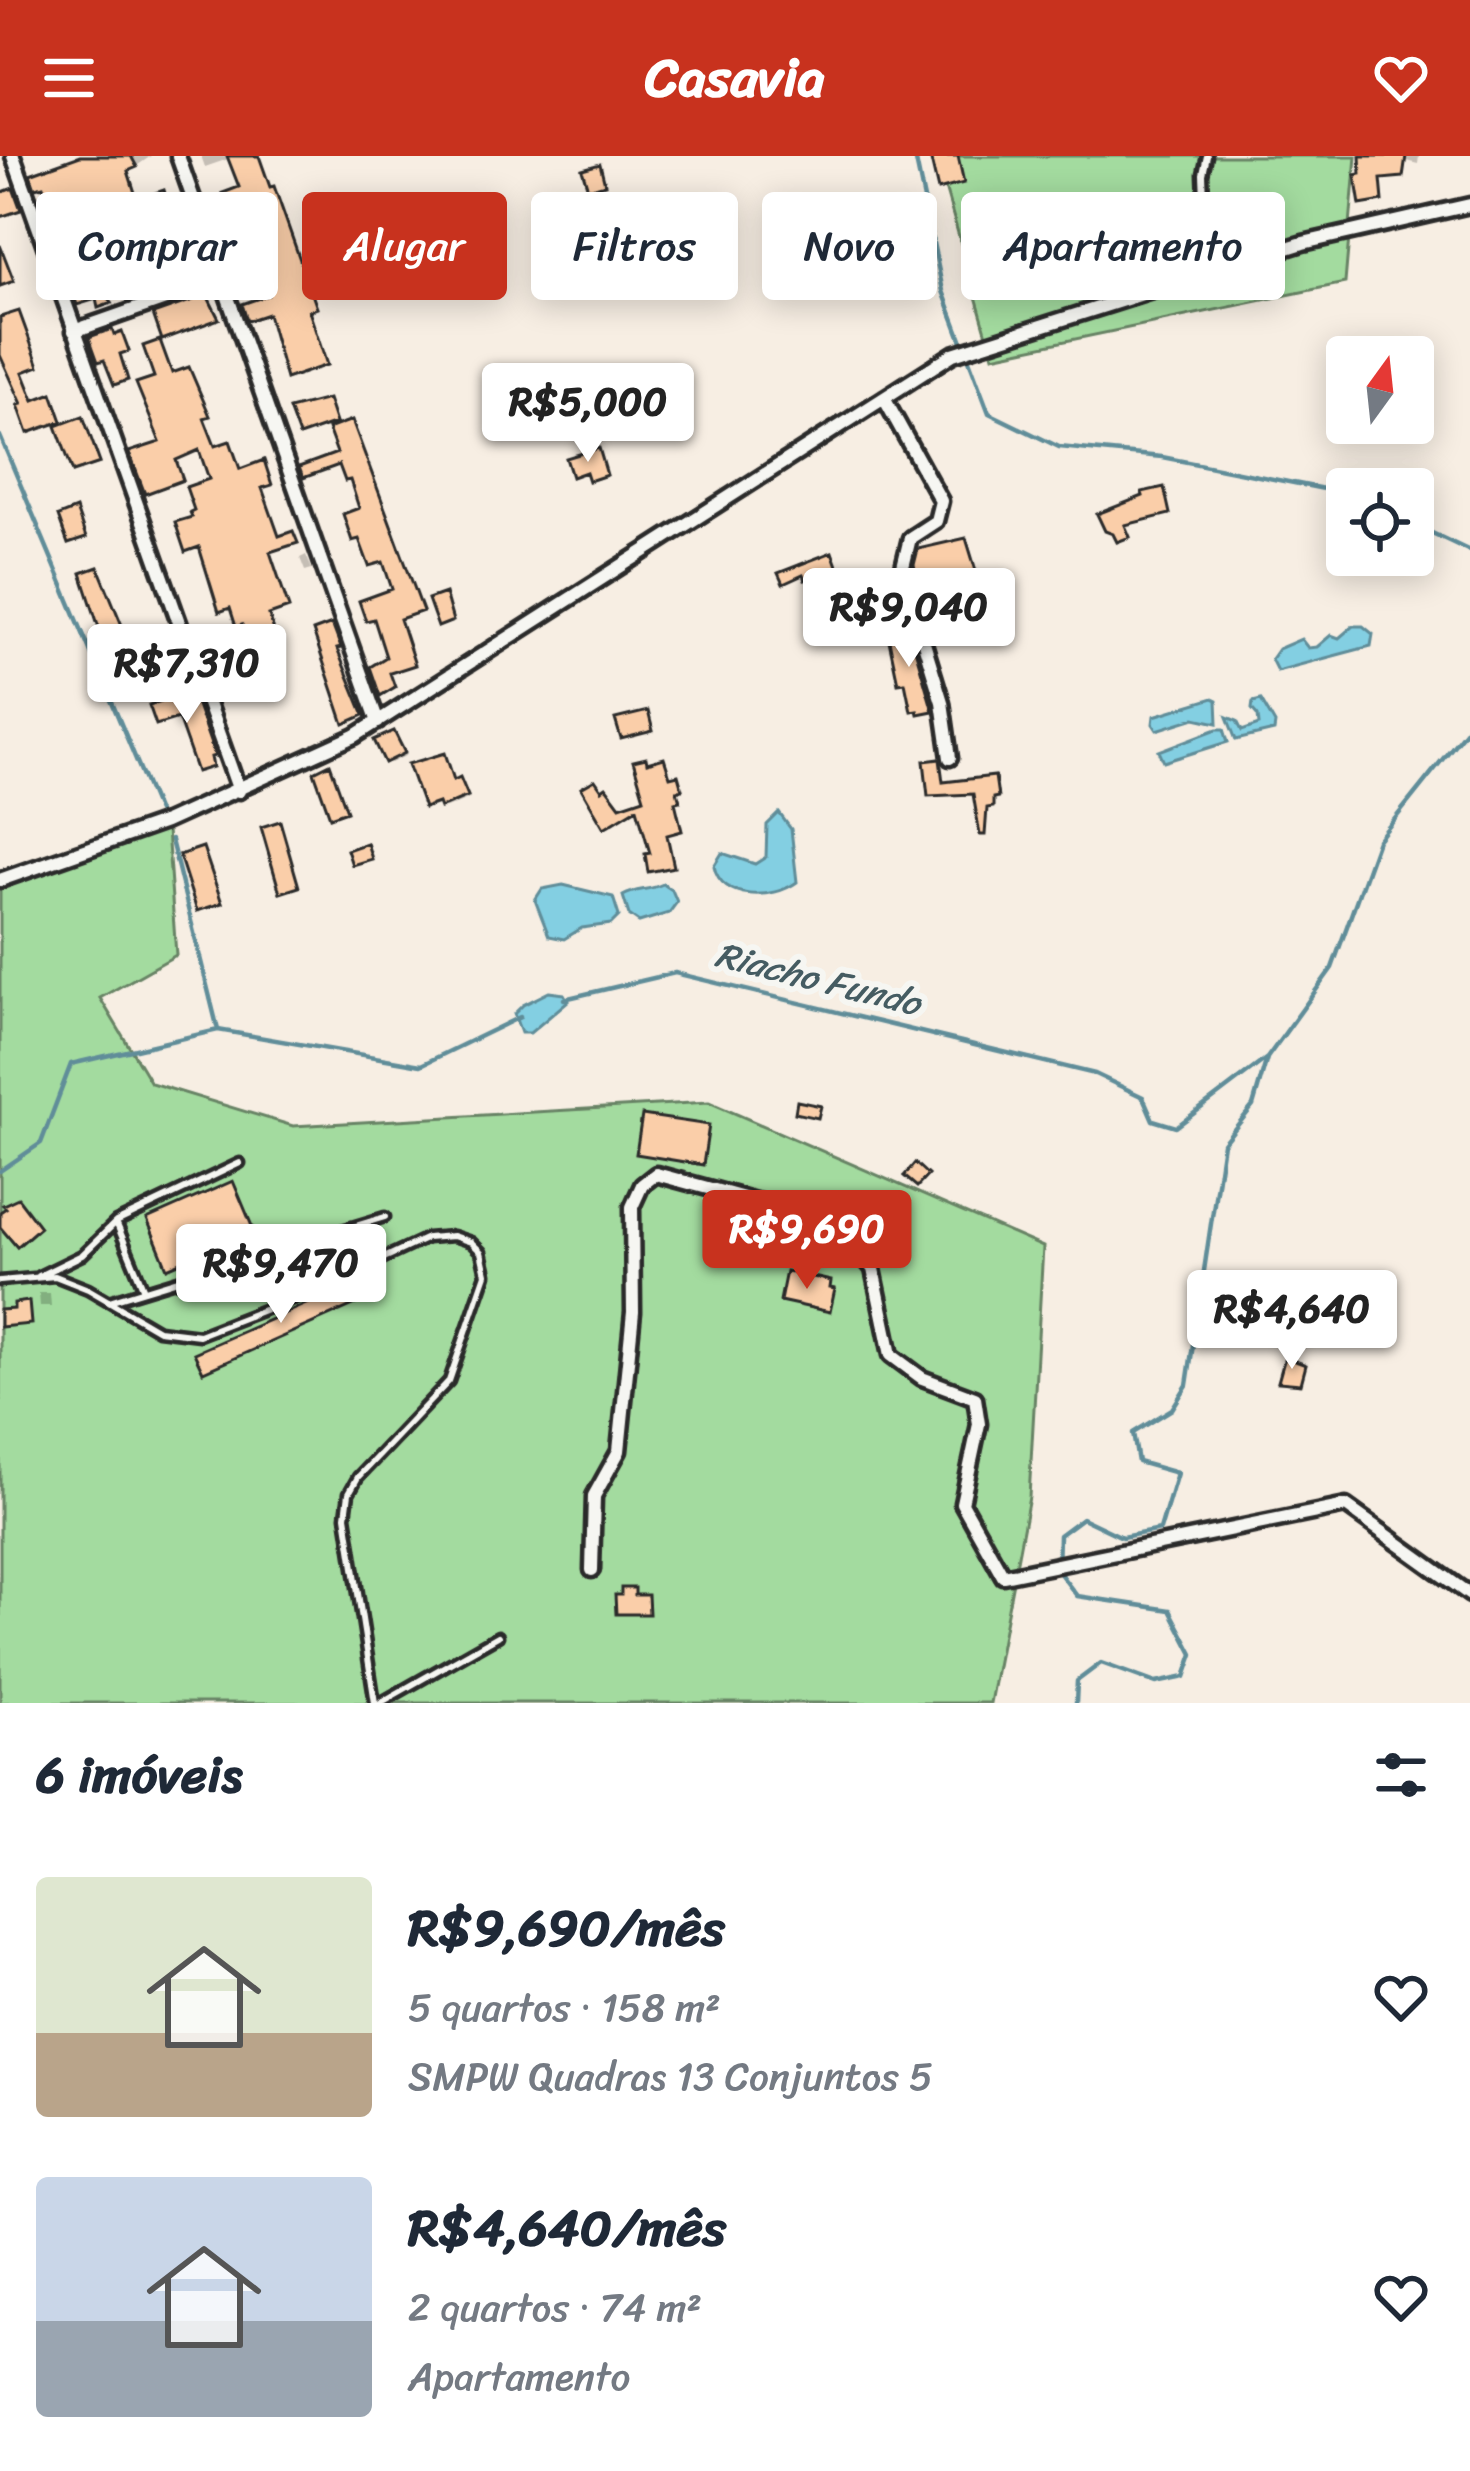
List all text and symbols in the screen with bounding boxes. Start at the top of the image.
text: Casavia [645,30,825,126]
icon: menu [36,45,102,111]
icon: heart [1368,45,1434,111]
chip: Comprar [36,192,278,300]
chip: Alugar [302,192,507,300]
chip: Filtros [531,192,738,300]
chip: Novo [762,192,937,300]
chip: Apartamento [961,192,1285,300]
north arrow [1326,336,1434,444]
map controls [1326,336,1434,576]
pin: R$5,000 [477,363,699,465]
text: R$5,000 [509,367,667,436]
button: locate [1326,468,1434,576]
pin: R$9,040 [798,568,1020,670]
text: R$9,040 [830,572,988,641]
pin: R$7,310 [76,624,298,726]
text: R$7,310 [114,628,260,697]
water label: Riacho Fundo [709,923,930,1036]
pin: R$9,690 [696,1190,918,1292]
text: R$9,690 [729,1194,885,1263]
pin: R$9,470 [170,1224,392,1326]
text: R$9,470 [203,1228,359,1297]
pin: R$4,640 [1181,1270,1403,1372]
text: R$4,640 [1214,1274,1370,1343]
text: 6 imóveis [36,1730,242,1820]
icon: filters [1368,1742,1434,1808]
text: R$9,690/mês [408,1883,725,1973]
icon: home [132,1925,276,2069]
icon: heart [1368,1964,1434,2030]
text: 5 quartos · 158 m² [408,1973,721,2042]
text: SMPW Quadras 13 Conjuntos 5 [408,2042,933,2111]
text: R$4,640/mês [408,2183,726,2273]
icon: home [132,2225,276,2369]
icon: heart [1368,2264,1434,2330]
text: 2 quartos · 74 m² [408,2273,702,2342]
text: Apartamento [408,2342,630,2411]

